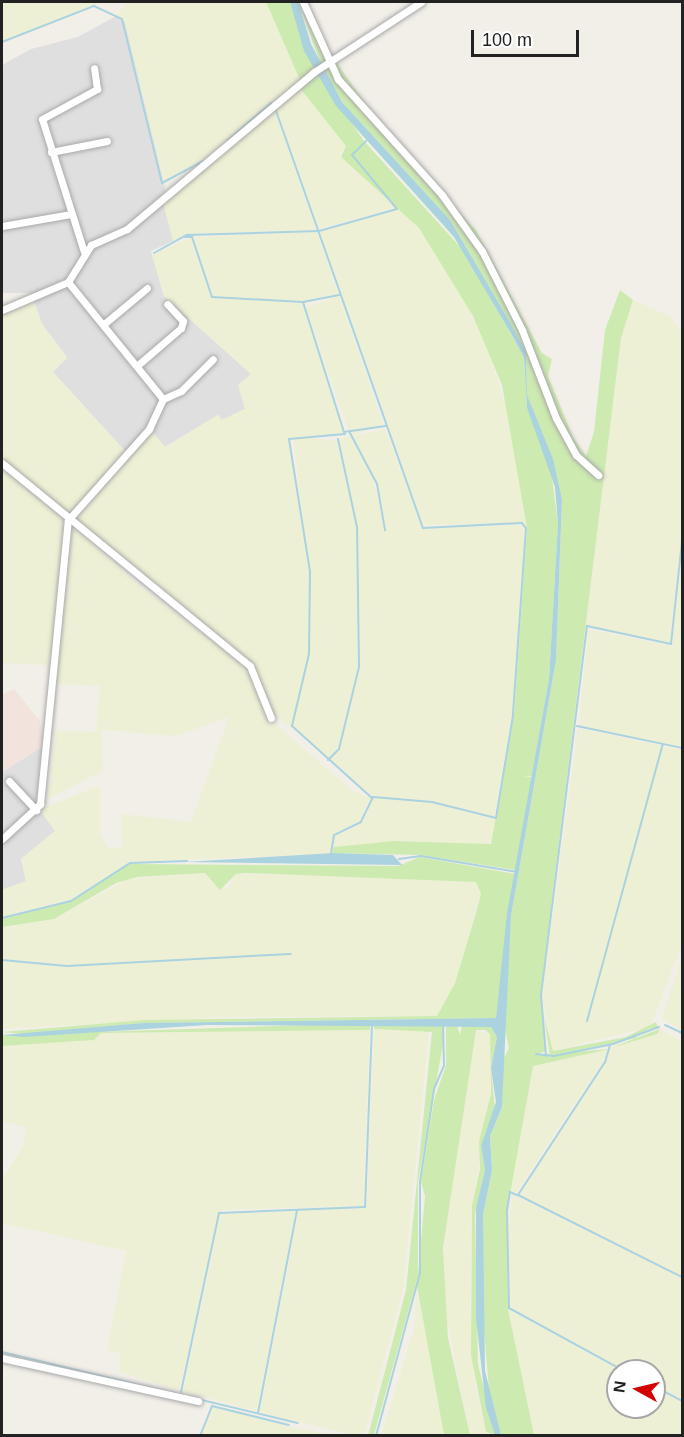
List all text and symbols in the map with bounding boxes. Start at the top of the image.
scale bar [474,18,582,56]
text: 100 m [482,30,532,50]
north arrow [606,1359,666,1419]
text: N [610,1380,629,1394]

